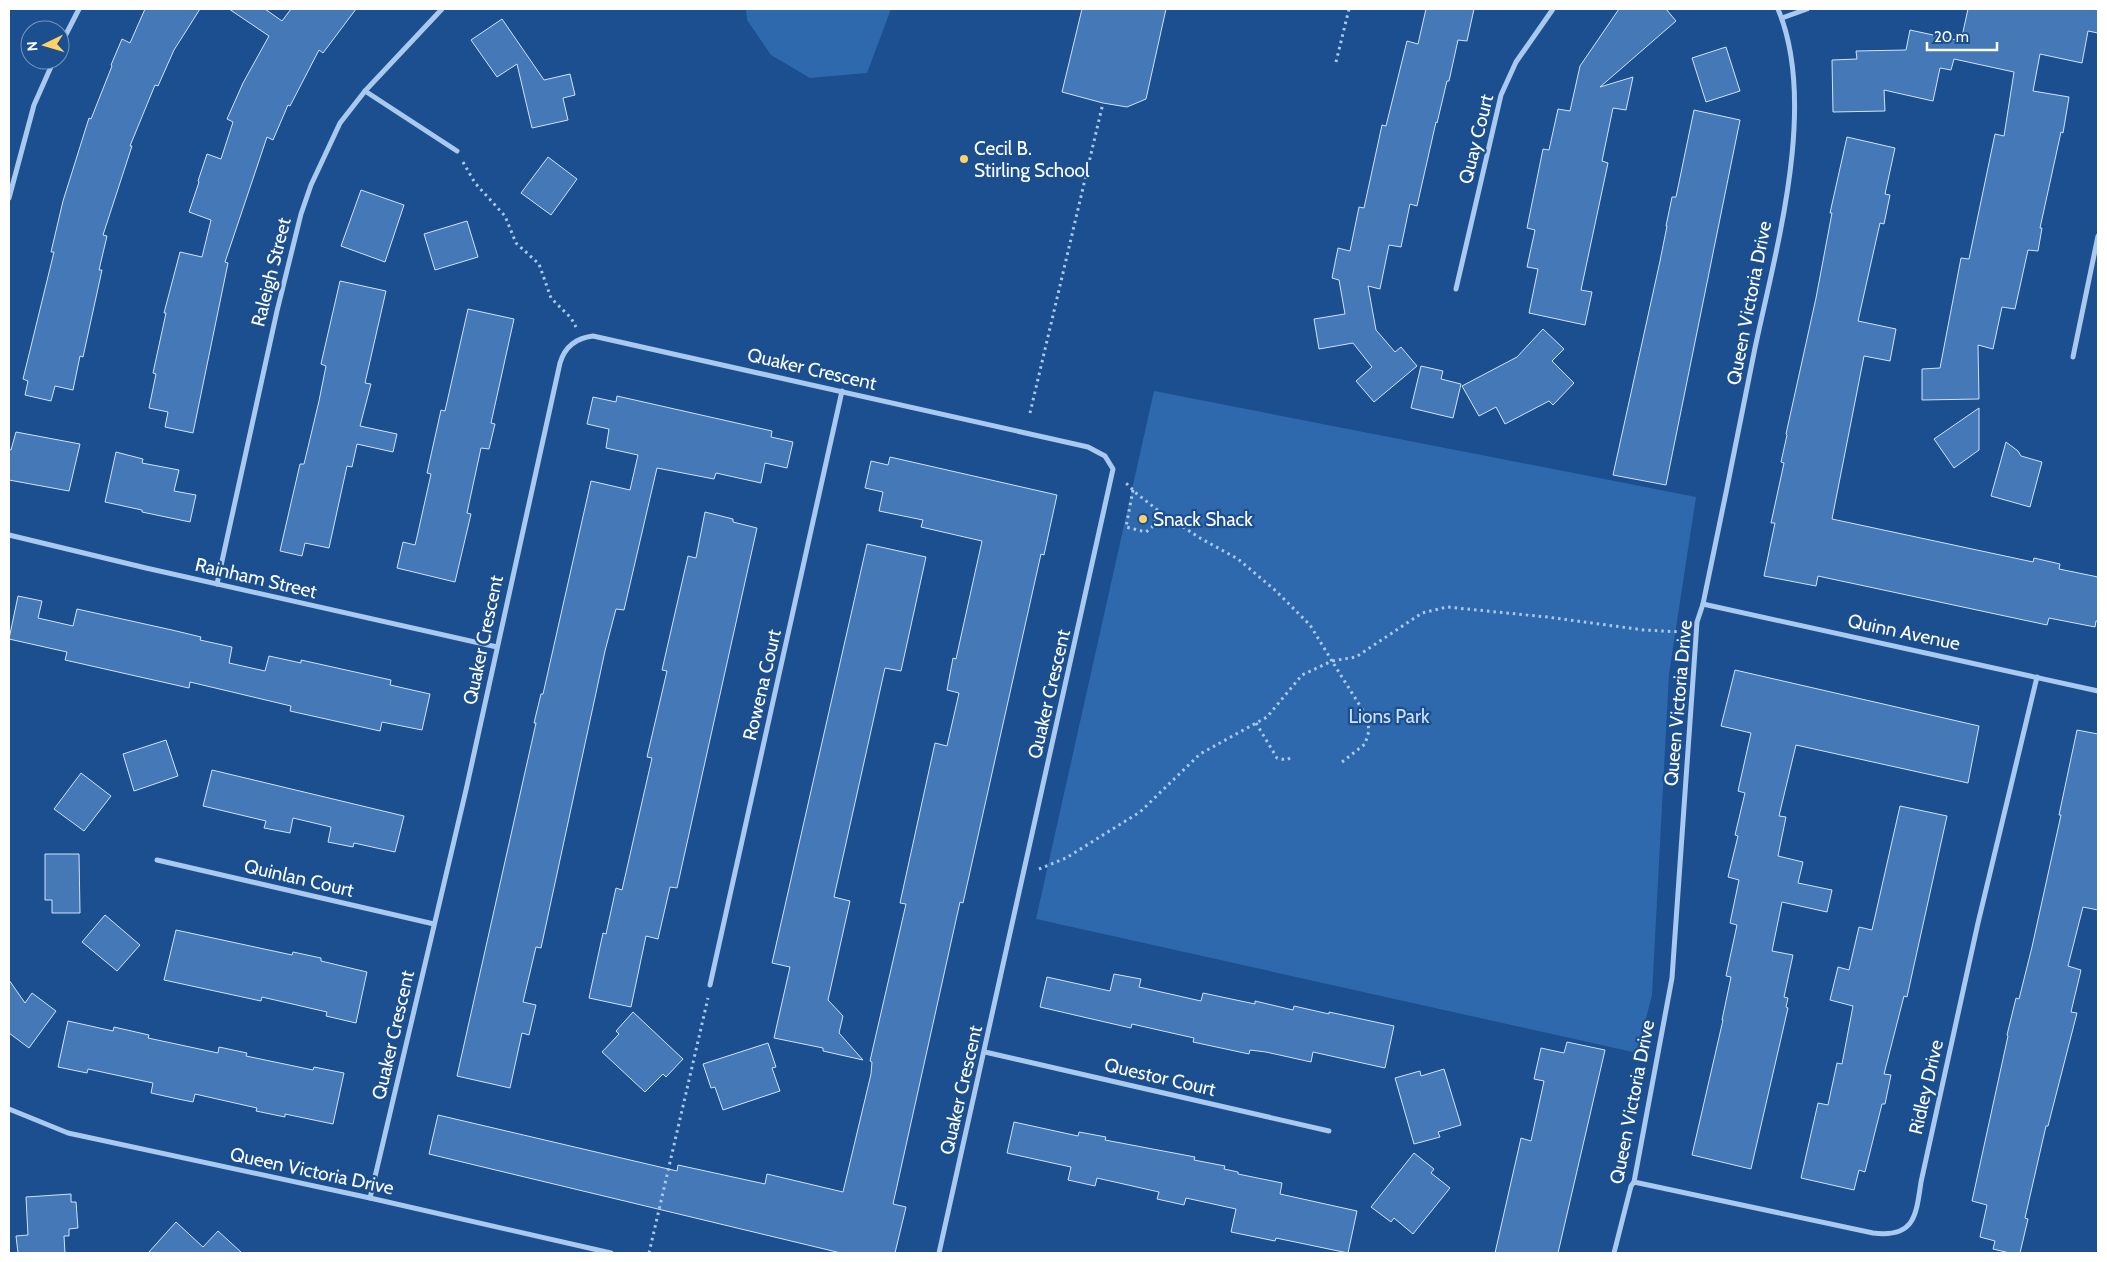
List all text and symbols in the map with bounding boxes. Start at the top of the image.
north arrow [20,20,70,70]
scale bar [1927,20,1997,52]
text: 20 m [1934,28,1969,46]
text: N [23,40,41,52]
street label: Quay Court [1454,91,1498,186]
place label: Cecil B. Stirling School [974,137,1090,182]
marker: Cecil B. Stirling School [958,153,970,165]
street label: Raleigh Street [246,215,296,329]
street label: Queen Victoria Drive [1722,219,1776,387]
street label: Quaker Crescent [745,343,879,395]
place label: Snack Shack [1153,508,1253,531]
marker: Snack Shack [1137,513,1149,525]
street label: Rainham Street [193,553,320,603]
street label: Quaker Crescent [458,573,508,707]
street label: Quinn Avenue [1846,609,1963,655]
street label: Queen Victoria Drive [1659,619,1697,787]
street label: Rowena Court [738,627,786,743]
street label: Quaker Crescent [1023,627,1075,761]
park label: Lions Park [1349,705,1430,728]
street label: Quinlan Court [242,854,357,902]
street label: Quaker Crescent [367,968,419,1102]
street label: Queen Victoria Drive [1605,1018,1659,1186]
street label: Quaker Crescent [935,1023,987,1157]
street label: Ridley Drive [1904,1037,1948,1137]
street label: Questor Court [1102,1053,1218,1101]
street label: Queen Victoria Drive [228,1142,396,1200]

